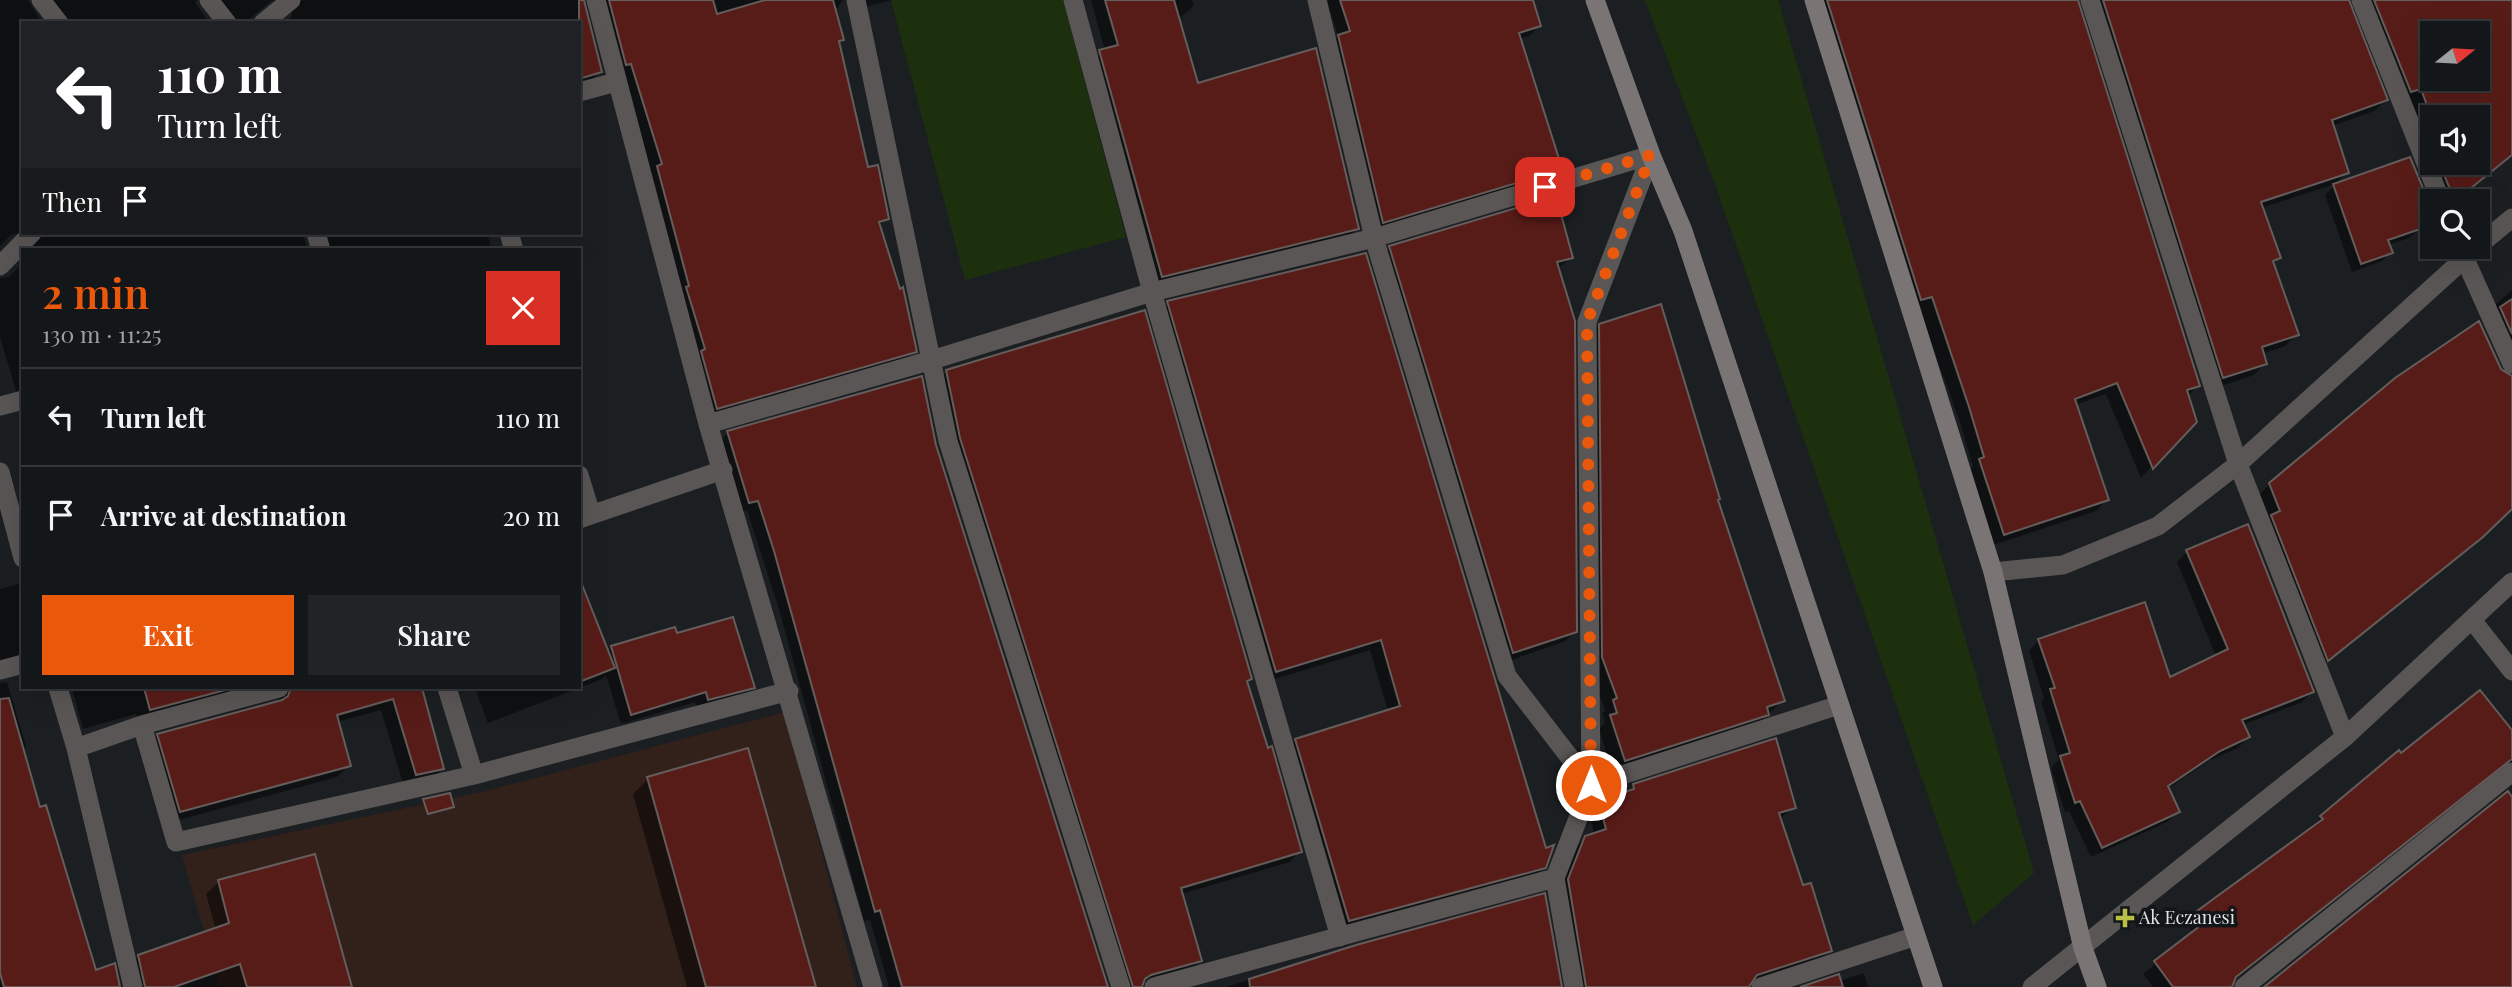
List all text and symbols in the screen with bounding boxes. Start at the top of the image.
north arrow [2420,21,2490,91]
map controls [2420,21,2490,259]
text: 110 m [157,40,282,105]
icon: left [42,49,133,140]
text: Turn left [157,103,281,146]
button: sound [2420,105,2490,175]
pin [1515,157,1575,217]
icon: arrive [1526,168,1564,206]
icon: arrive [116,182,154,220]
text: Then [42,184,102,219]
button: search [2420,189,2490,259]
text: 2 min [42,264,149,320]
button: close [486,271,560,345]
text: 130 m · 11:25 [42,318,162,349]
icon: left [42,398,80,436]
text: Turn left [101,400,206,435]
text: 110 m [496,400,560,435]
icon: arrive [42,496,80,534]
text: Arrive at destination [101,498,347,533]
text: 20 m [502,498,560,533]
button: Exit [42,595,294,675]
button: Share [308,595,560,675]
position arrow [1554,748,1628,822]
place label: Ak Eczanesi [2138,905,2235,929]
marker: Ak Eczanesi [2117,910,2133,926]

